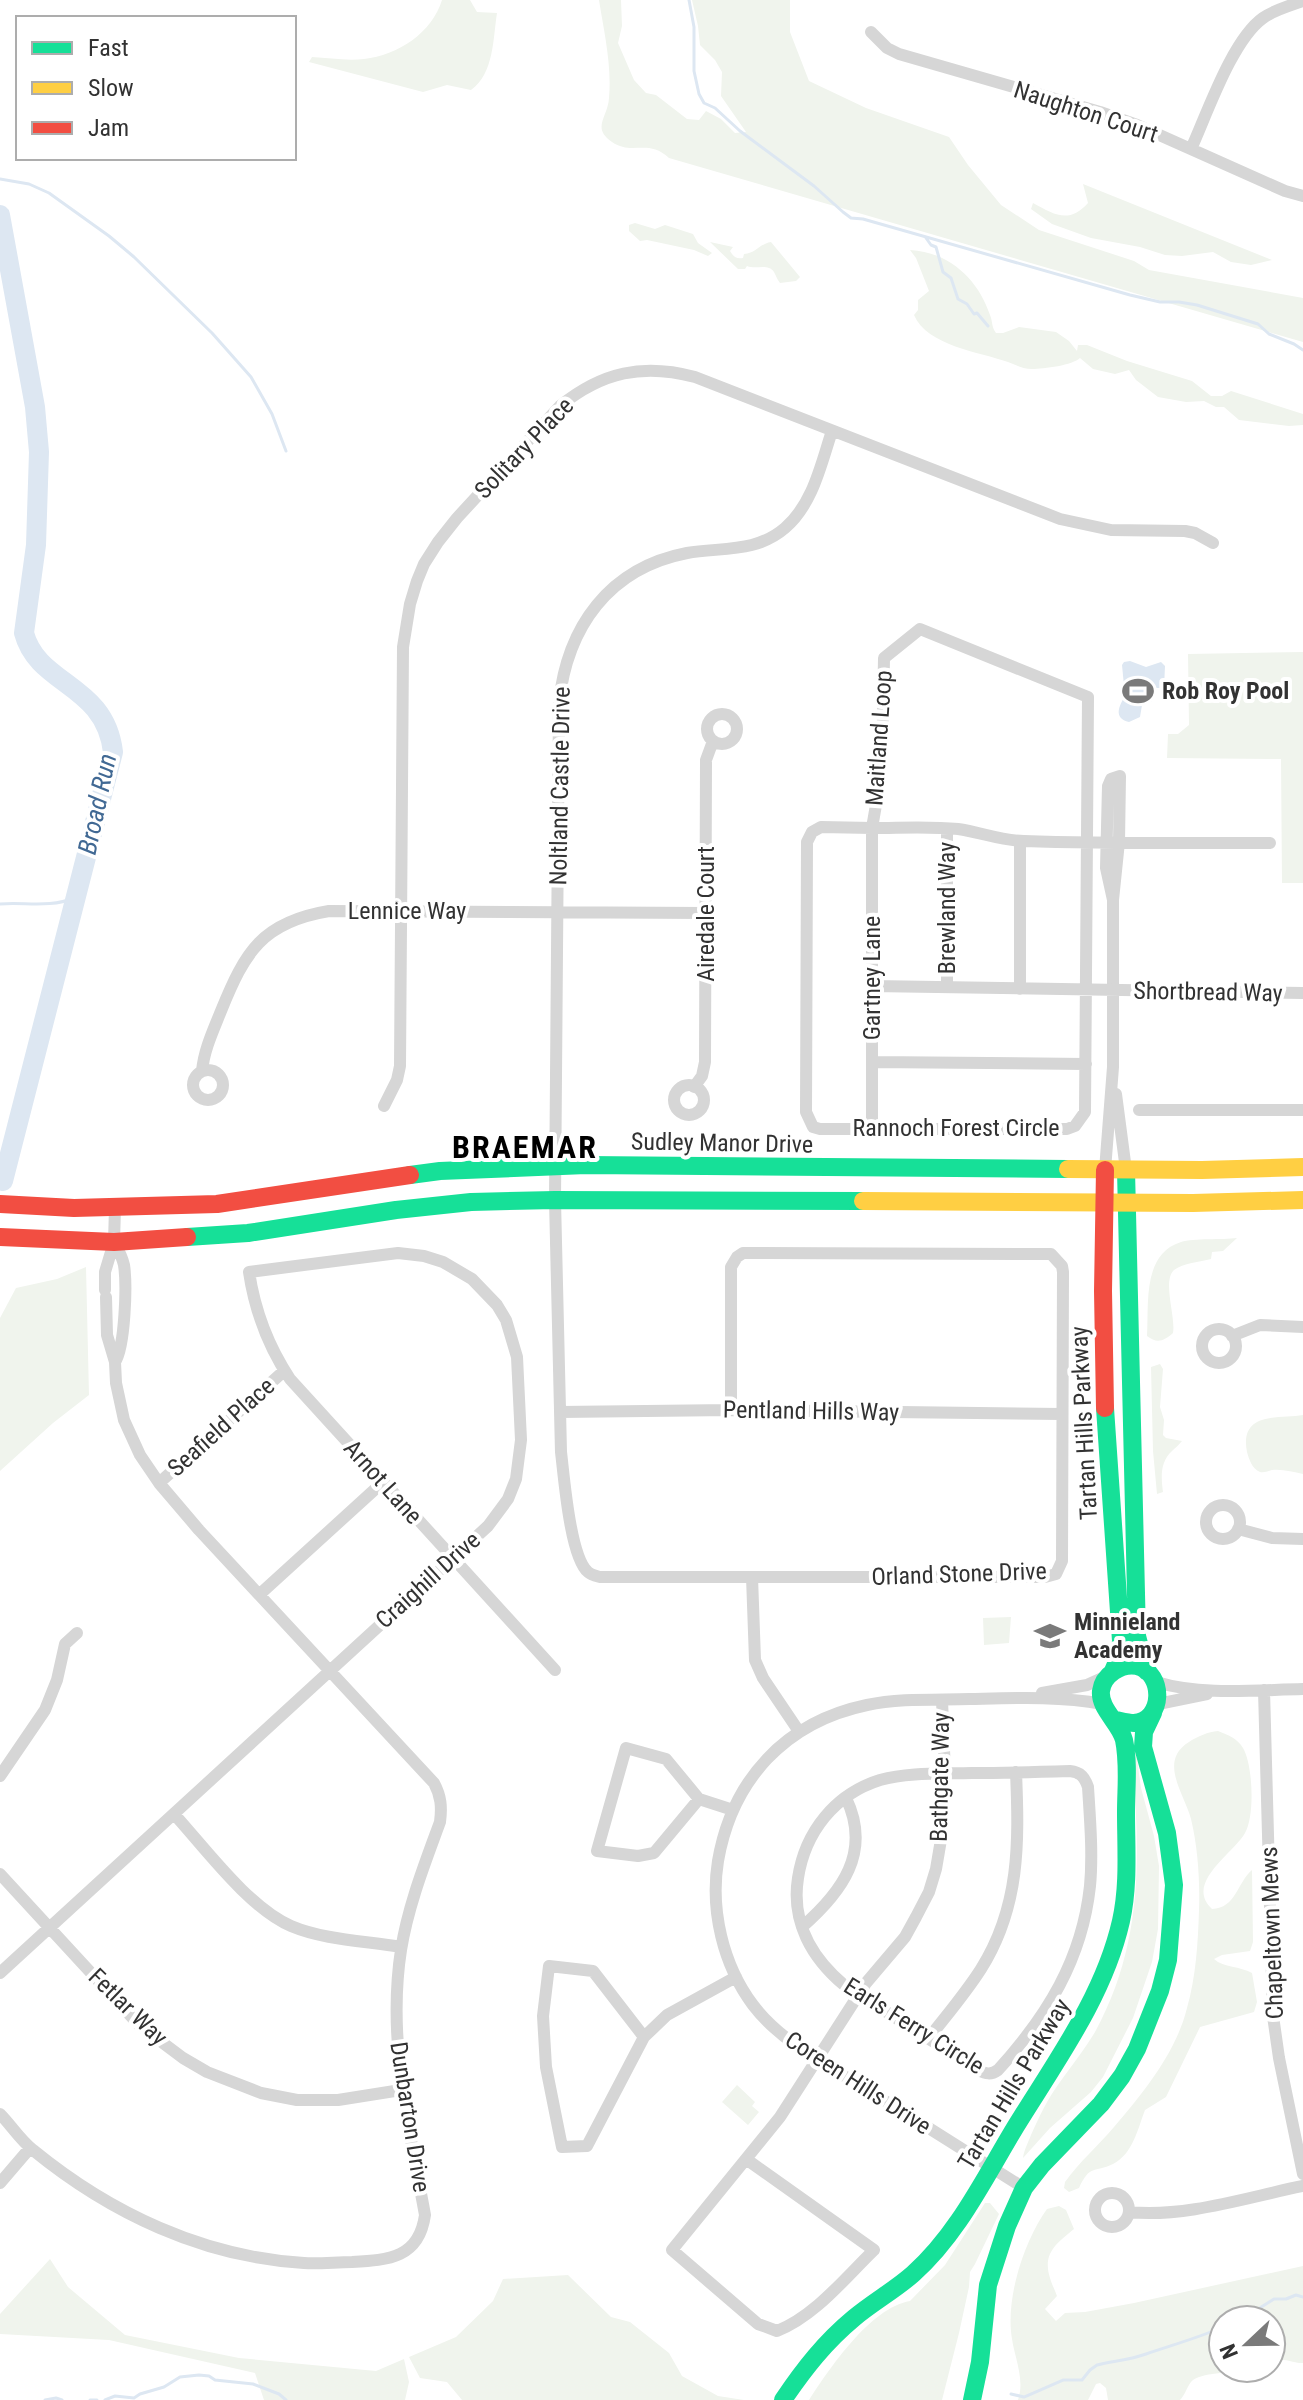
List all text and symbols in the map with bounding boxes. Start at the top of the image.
legend [16,16,296,160]
text: Fast [88,34,129,62]
text: Slow [88,74,134,102]
street label: Naughton Court [1010,76,1162,148]
text: Jam [88,114,129,142]
street label: Solitary Place [469,392,579,504]
street label: Maitland Loop [860,669,898,807]
sports icon: Rob Roy Pool [1121,674,1155,708]
place label: Rob Roy Pool [1162,677,1289,705]
street label: Noltland Castle Drive [544,686,576,886]
water label: Broad Run [72,751,122,857]
street label: Brewland Way [933,842,961,974]
street label: Airedale Court [692,846,720,982]
street label: Lennice Way [348,897,466,925]
street label: Gartney Lane [858,916,886,1040]
street label: Shortbread Way [1133,977,1283,1007]
street label: Rannoch Forest Circle [853,1114,1060,1142]
street label: Sudley Manor Drive [631,1127,813,1159]
district label: BRAEMAR [452,1128,598,1166]
street label: Tartan Hills Parkway [1065,1325,1103,1521]
street label: Seafield Place [162,1372,280,1482]
street label: Pentland Hills Way [723,1395,899,1427]
street label: Arnot Lane [338,1434,428,1530]
street label: Craighill Drive [370,1526,486,1634]
street label: Orland Stone Drive [871,1557,1047,1591]
place label: Minnieland Academy [1074,1608,1180,1664]
school or university icon: Minnieland Academy [1033,1619,1067,1653]
street label: Bathgate Way [925,1712,955,1842]
street label: Chapeltown Mews [1255,1846,1289,2020]
street label: Fetlar Way [83,1963,173,2051]
street label: Earls Ferry Circle [839,1972,989,2080]
street label: Tartan Hills Parkway [952,1994,1076,2174]
street label: Coreen Hills Drive [780,2025,936,2141]
street label: Dunbarton Drive [384,2040,436,2194]
north arrow [1207,2304,1287,2384]
text: N [1215,2340,1243,2362]

